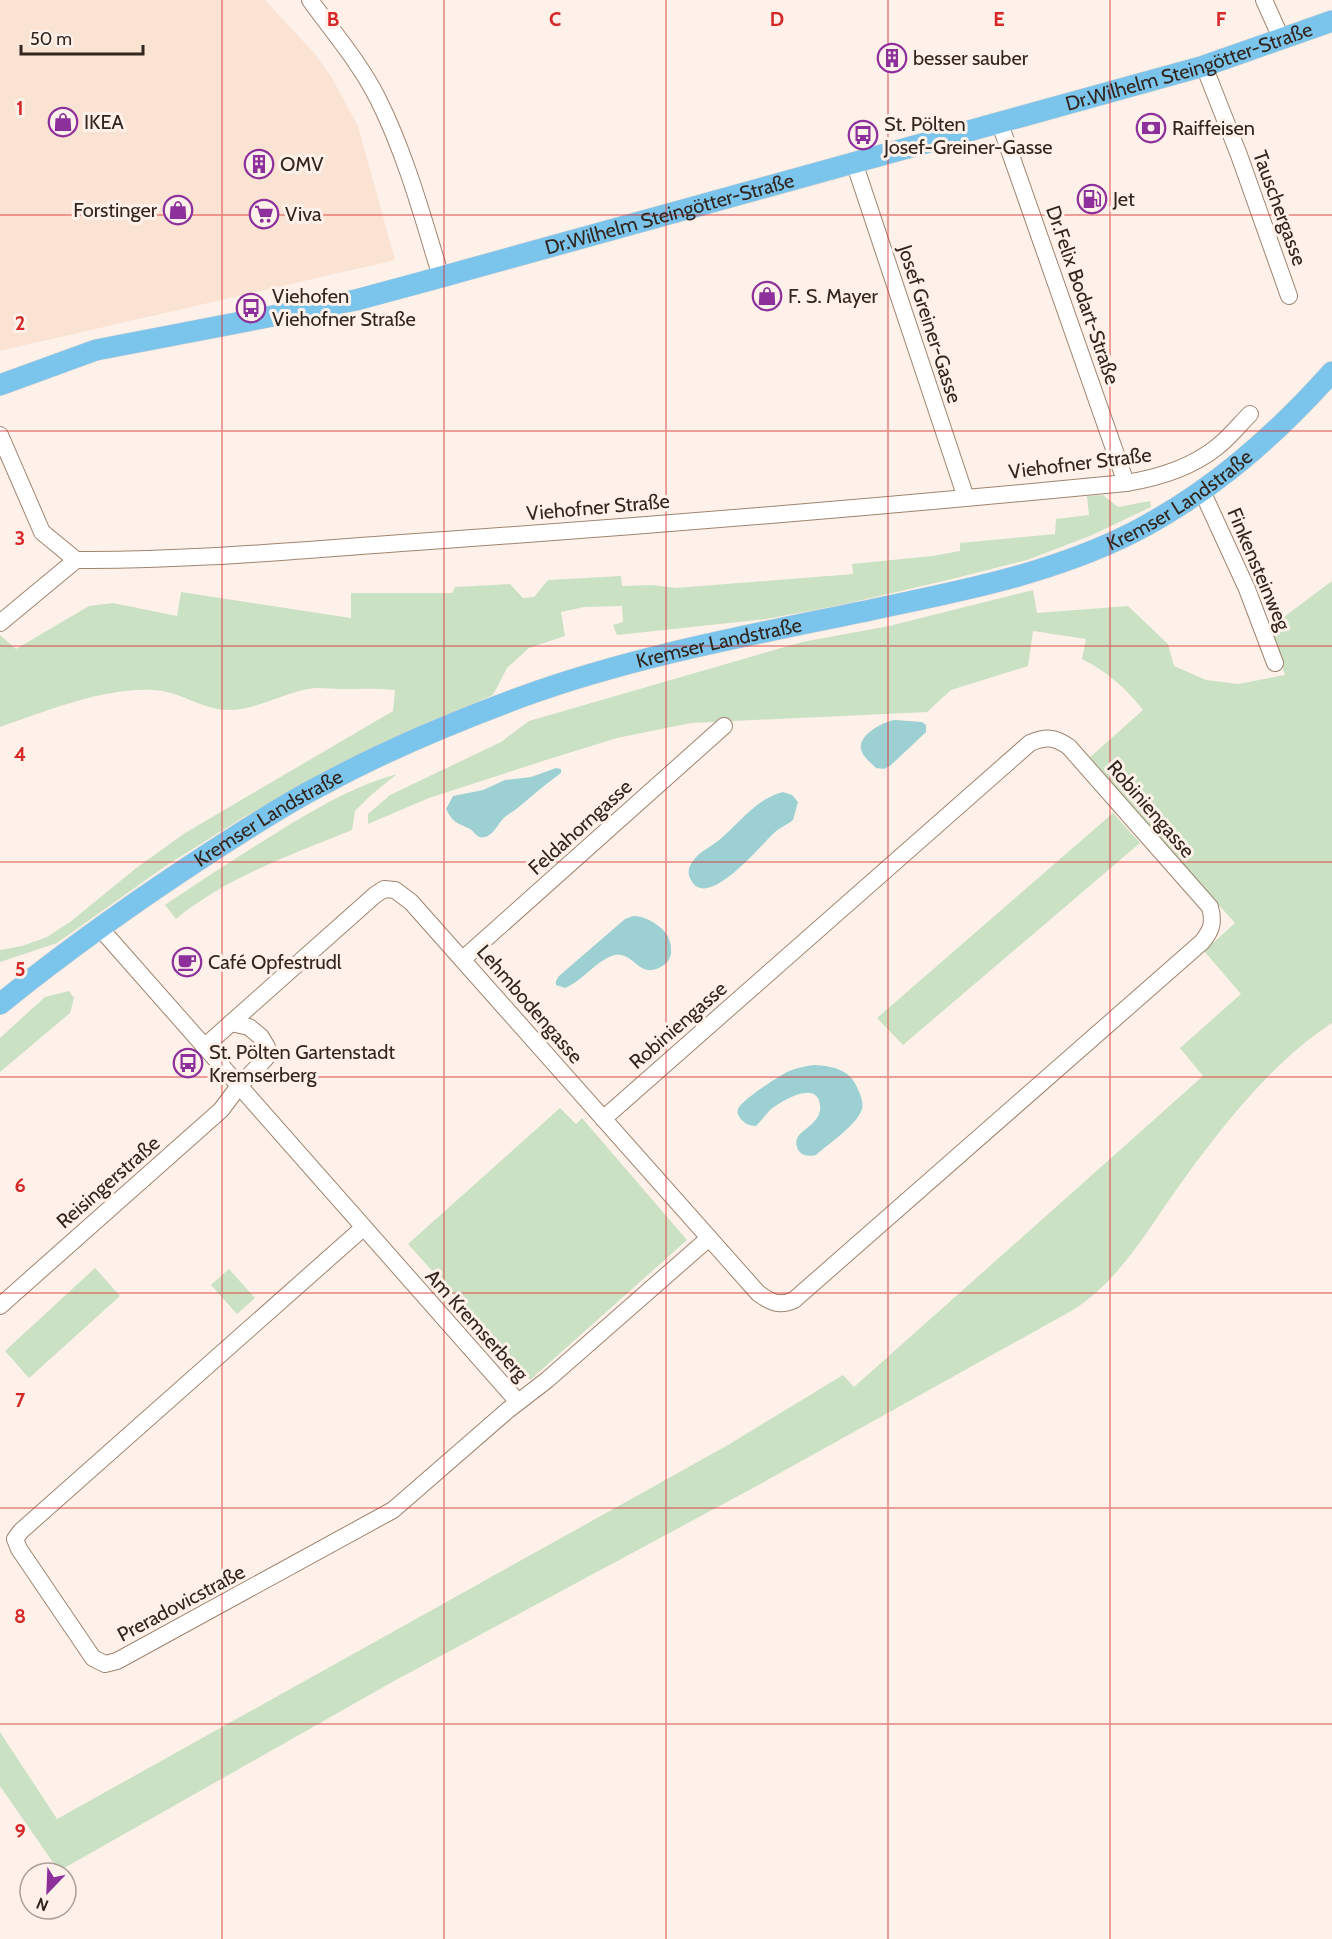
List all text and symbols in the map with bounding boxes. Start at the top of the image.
text: B [327,7,339,31]
text: C [549,7,561,31]
text: D [770,7,784,31]
text: E [993,7,1005,31]
text: F [1216,7,1227,31]
street label: Dr.Wilhelm Steingötter-Straße [1063,17,1316,116]
scale bar [21,18,142,56]
text: 50 m [30,28,72,50]
building icon: besser sauber [876,42,908,74]
place label: besser sauber [913,46,1029,70]
text: 1 [16,96,24,120]
shop icon: IKEA [47,106,79,138]
place label: IKEA [84,110,124,134]
place label: St. Pölten Josef-Greiner-Gasse [883,112,1052,159]
bank icon: Raiffeisen [1135,112,1167,144]
place label: Raiffeisen [1172,116,1255,140]
bus stop icon: St. Pölten Josef-Greiner-Gasse [847,119,879,151]
street label: Tauschergasse [1248,147,1312,269]
building icon: OMV [243,148,275,180]
place label: OMV [280,152,324,176]
street label: Dr.Wilhelm Steingötter-Straße [542,168,797,260]
fuel station icon: Jet [1076,183,1108,215]
place label: Jet [1112,187,1135,211]
shop icon: Forstinger [162,194,194,226]
place label: Forstinger [73,198,158,222]
supermarket icon: Viva [248,198,280,230]
place label: Viva [285,202,322,226]
street label: Dr.Felix Bodart-Straße [1041,202,1125,388]
street label: Josef Greiner-Gasse [893,241,967,406]
shop icon: F. S. Mayer [751,280,783,312]
place label: Viehofen Viehofner Straße [272,284,416,331]
place label: F. S. Mayer [788,284,879,308]
bus stop icon: Viehofen Viehofner Straße [235,292,267,324]
text: 2 [15,311,25,335]
street label: Viehofner Straße [1007,442,1153,484]
street label: Kremser Landstraße [1103,444,1257,555]
street label: Viehofner Straße [525,489,671,525]
street label: Finkensteinweg [1222,504,1296,635]
text: 3 [15,526,25,550]
street label: Kremser Landstraße [633,613,804,673]
text: 4 [14,742,26,766]
street label: Robiniengasse [1102,755,1200,863]
street label: Kremser Landstraße [190,764,347,872]
street label: Feldahorngasse [523,774,637,880]
street label: Lehmbodengasse [472,940,588,1068]
cafe icon: Café Opfestrudl [171,946,203,978]
place label: Café Opfestrudl [208,950,342,974]
text: 5 [15,957,25,981]
street label: Robiniengasse [624,976,732,1074]
place label: St. Pölten Gartenstadt Kremserberg [209,1040,395,1087]
bus stop icon: St. Pölten Gartenstadt Kremserberg [172,1047,204,1079]
street label: Reisingerstraße [51,1131,165,1233]
text: 6 [14,1173,26,1197]
street label: Am Kremserberg [421,1264,534,1387]
text: 7 [15,1388,26,1412]
street label: Preradovicstraße [113,1559,249,1647]
text: 8 [14,1604,26,1628]
text: 9 [14,1819,26,1843]
north arrow [18,1861,78,1921]
text: N [33,1893,51,1915]

